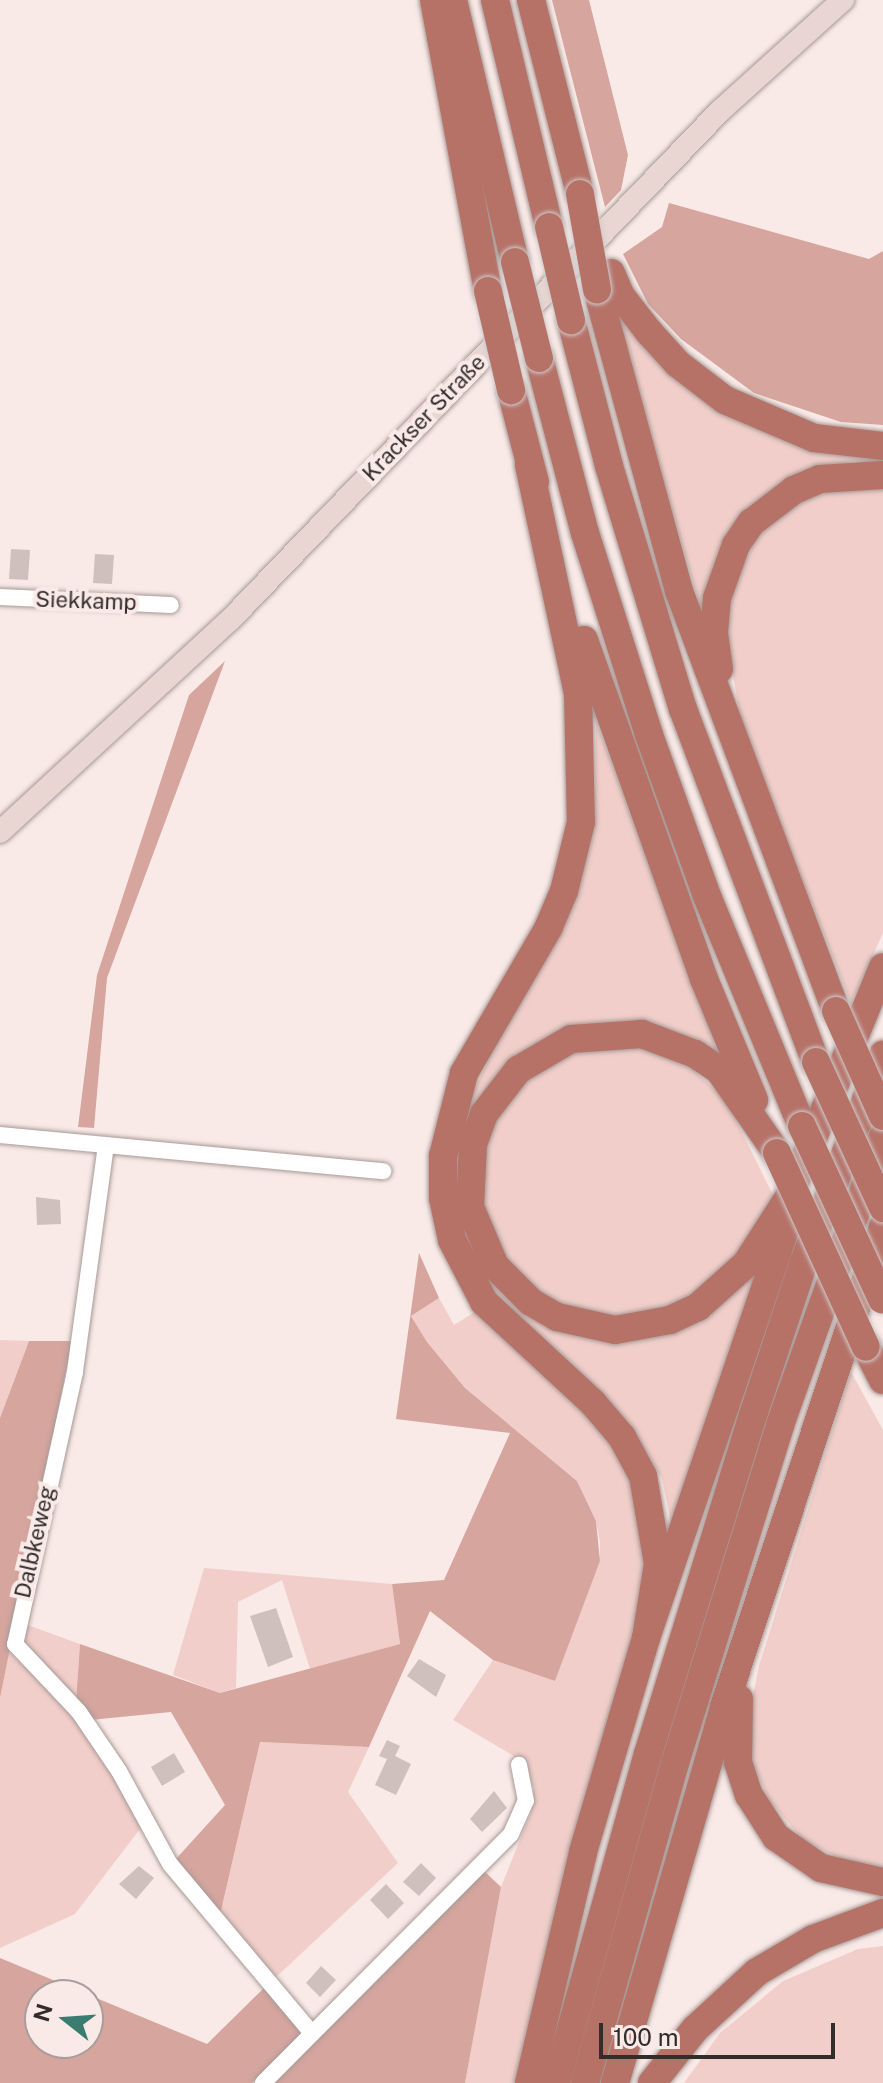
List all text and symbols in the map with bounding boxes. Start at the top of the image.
street label: Krackser Straße [357,349,491,487]
street label: Siekkamp [35,586,137,616]
street label: Dalbkeweg [9,1483,61,1601]
north arrow [24,1979,104,2059]
text: N [28,2001,58,2025]
scale bar [603,2007,839,2057]
text: 100 m [613,2023,679,2051]

